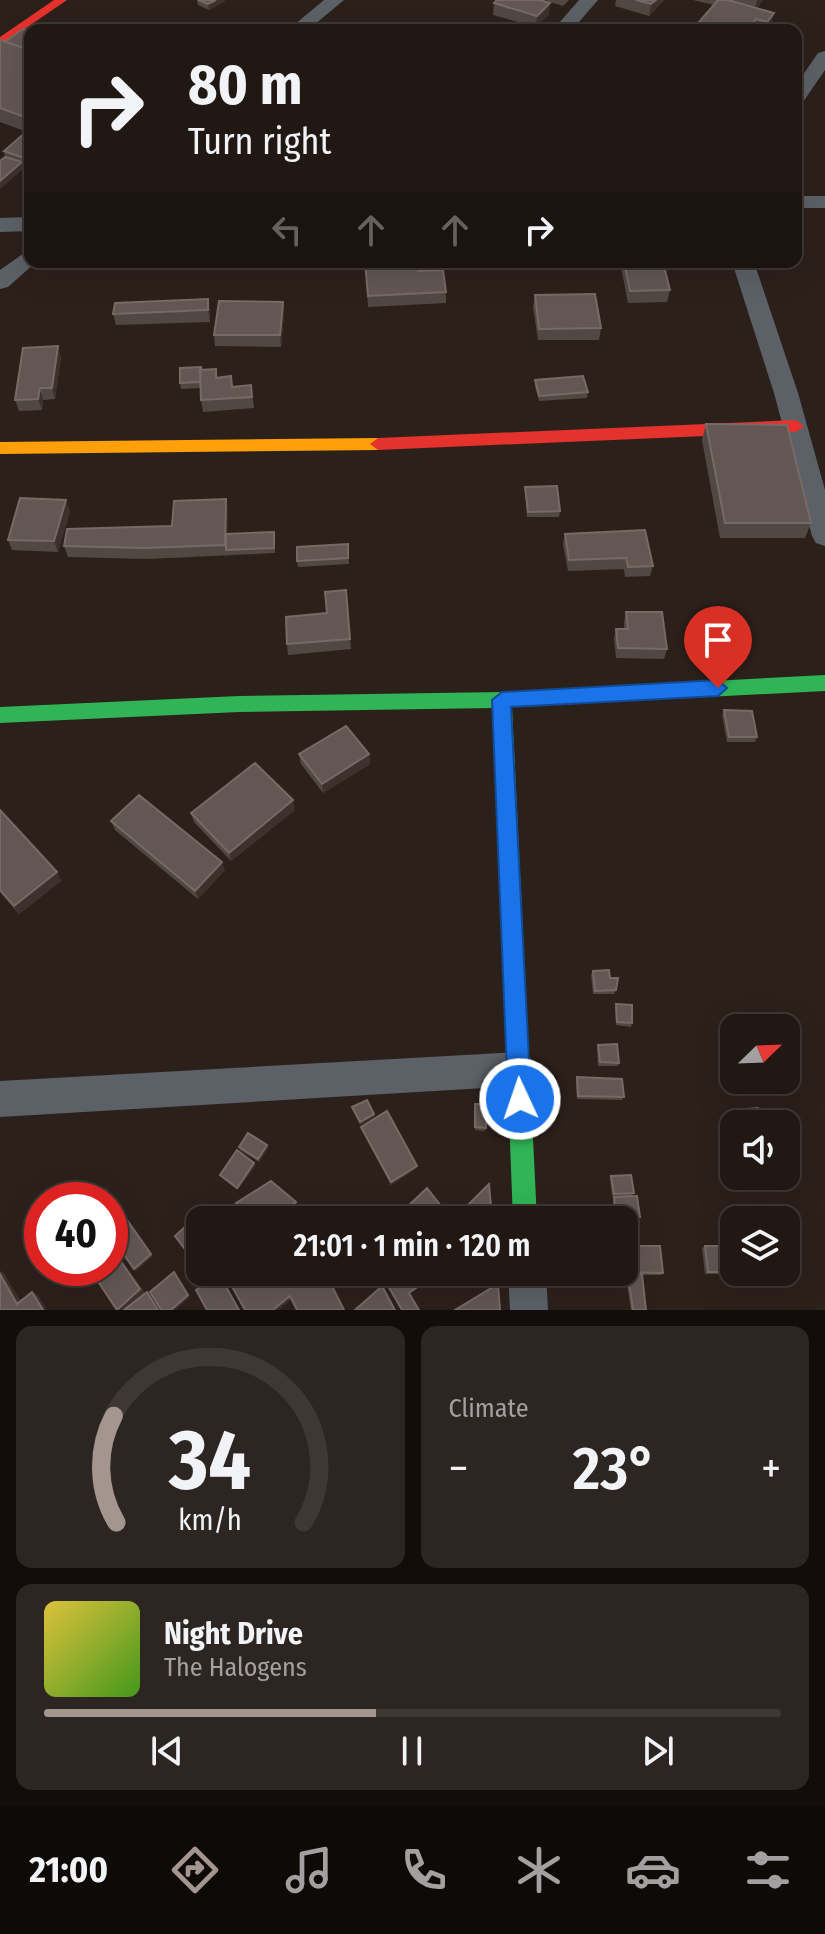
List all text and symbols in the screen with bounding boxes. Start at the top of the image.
text: 80 m [188,52,303,119]
icon: right [56,56,160,160]
text: Turn right [188,120,331,164]
icon: left [265,208,309,252]
icon: ahead [349,208,393,252]
icon: ahead [433,208,477,252]
icon: right [517,208,561,252]
pin [684,606,752,688]
icon: arrive [696,618,740,662]
north arrow [720,1014,800,1094]
map controls [720,1014,800,1286]
position arrow [478,1057,562,1141]
button: sound [720,1110,800,1190]
speed limit sign: 40 [24,1182,128,1286]
button: layers [720,1206,800,1286]
text: 21:01 · 1 min · 120 m [293,1228,531,1264]
text: Climate [449,1393,529,1424]
text: 34 [168,1411,251,1511]
text: 23° [573,1433,657,1505]
text: − [449,1442,468,1495]
text: + [761,1442,781,1495]
text: km/h [178,1503,242,1538]
text: Night Drive [164,1616,303,1652]
text: The Halogens [164,1652,307,1683]
icon: previous [145,1729,189,1773]
icon: pause [390,1729,434,1773]
icon: next [636,1729,680,1773]
icon: directions [167,1842,223,1898]
icon: music [281,1842,337,1898]
icon: phone [396,1842,452,1898]
icon: climate [511,1842,567,1898]
icon: car [625,1842,681,1898]
icon: filters [740,1842,796,1898]
text: 21:00 [29,1848,108,1892]

